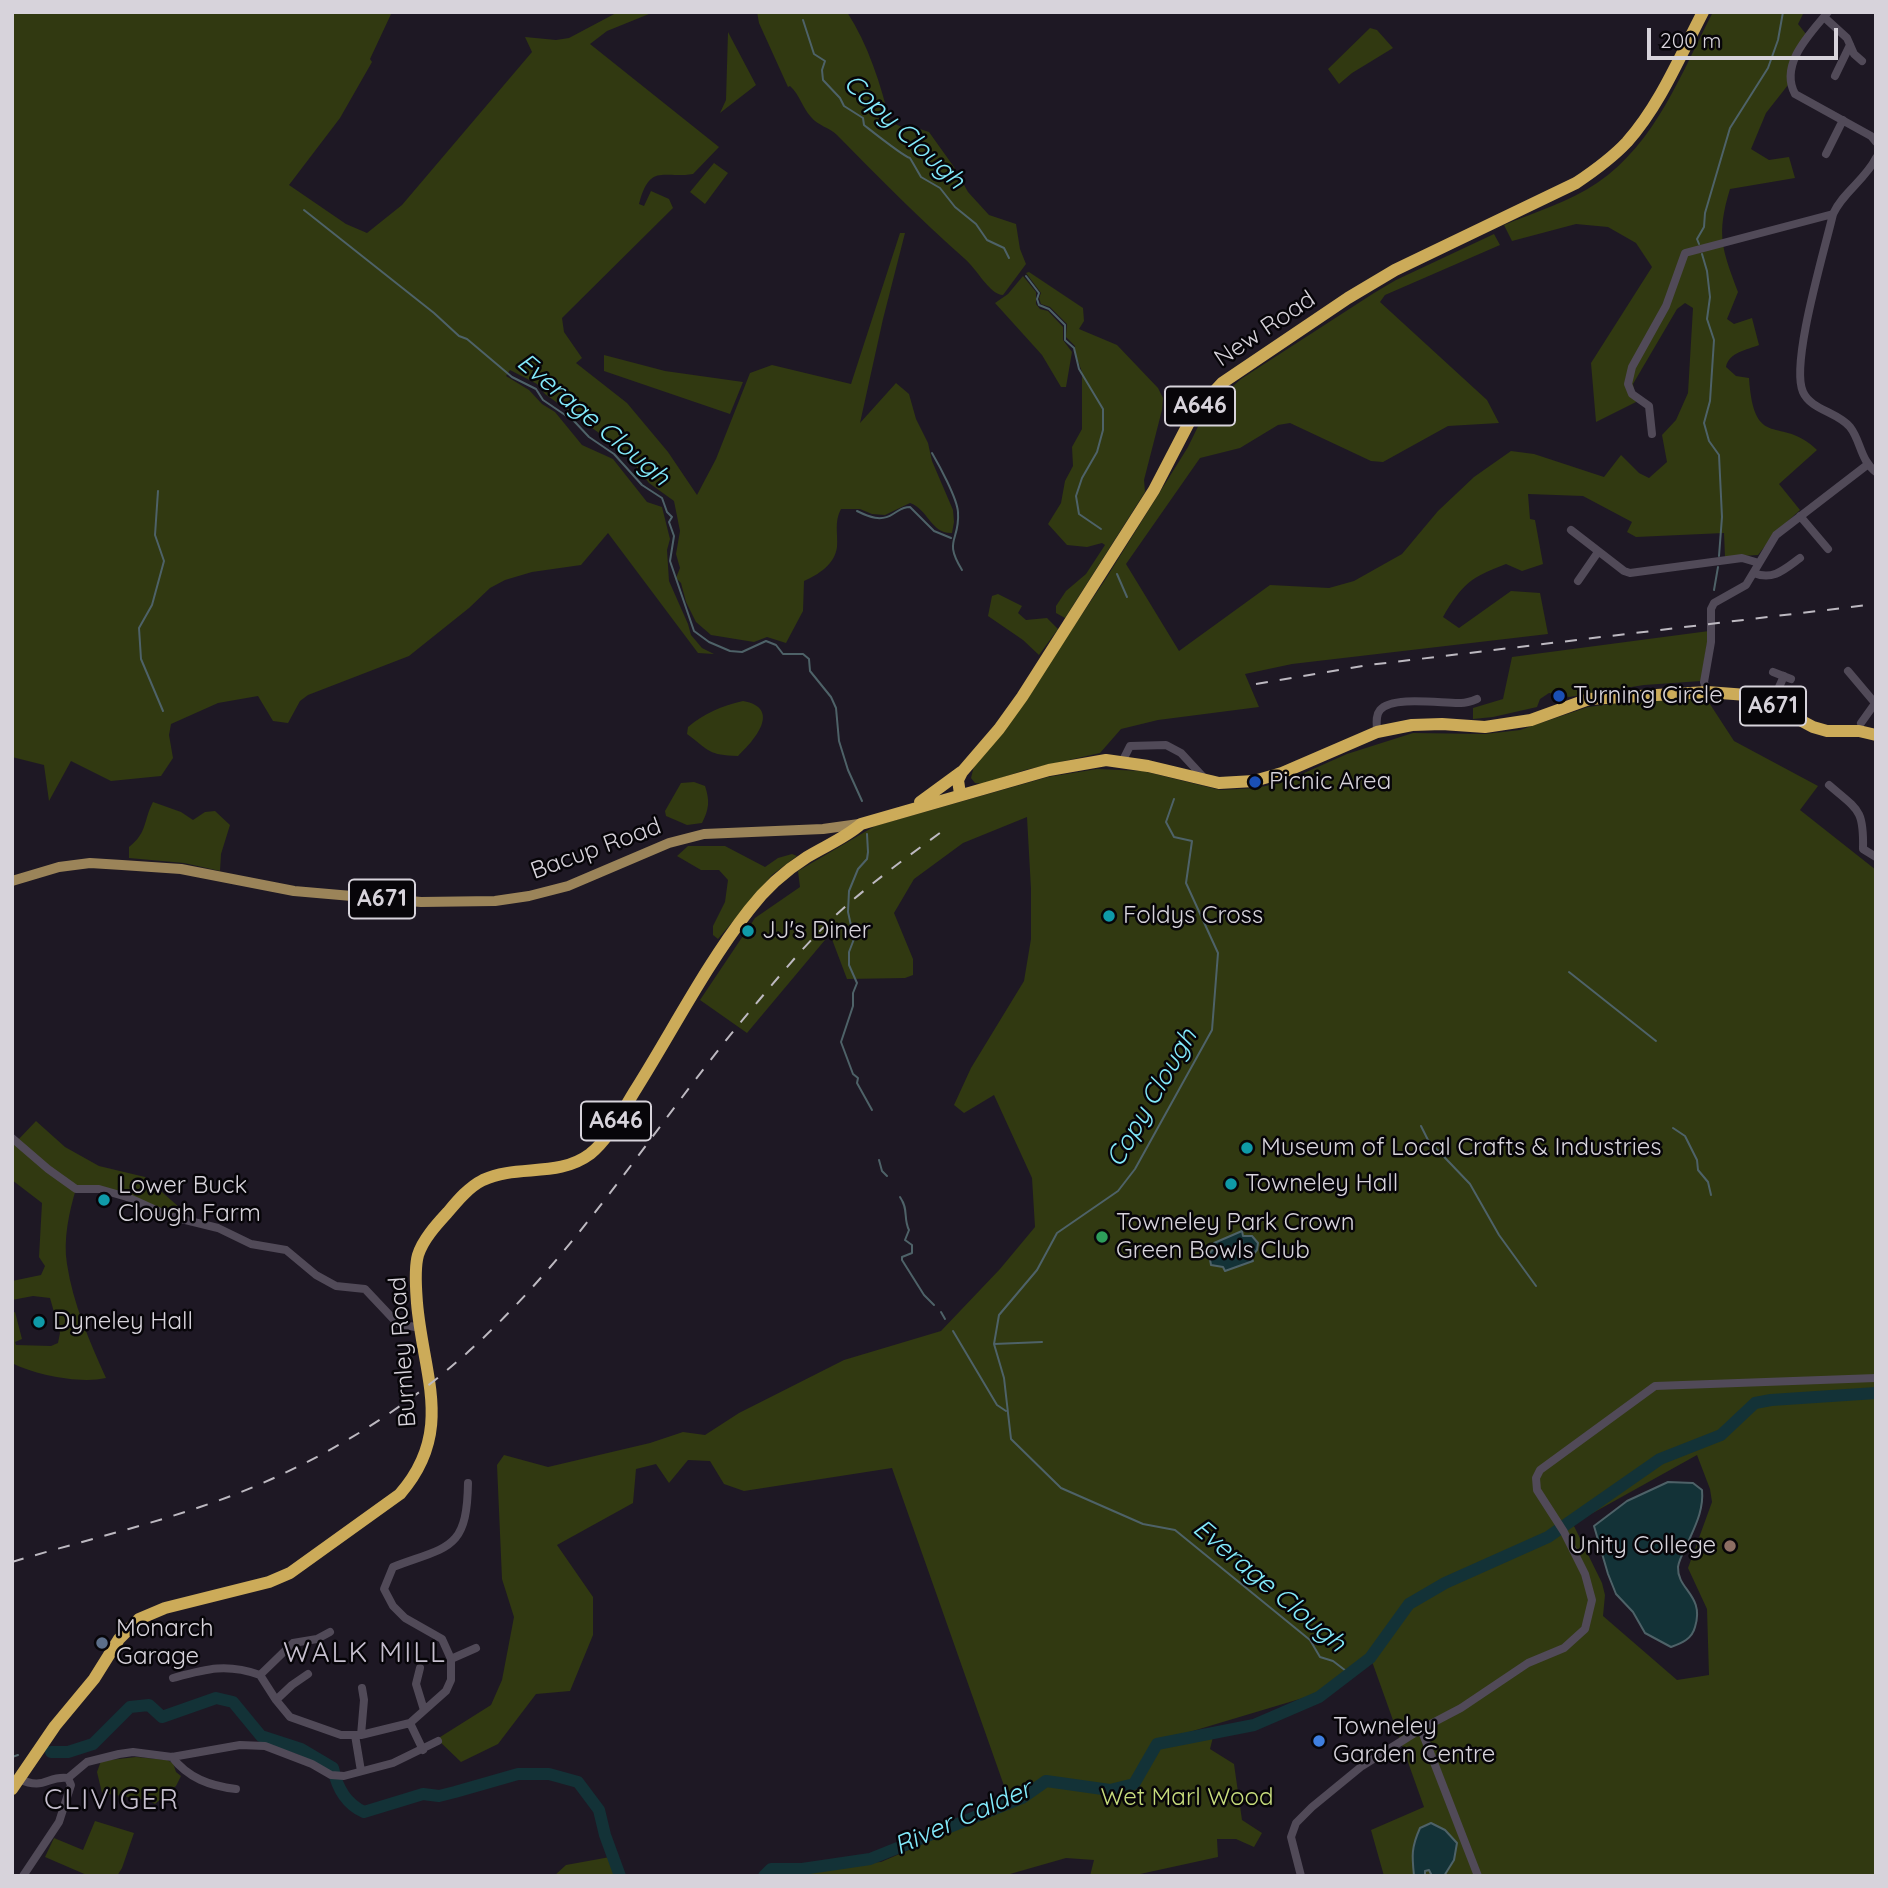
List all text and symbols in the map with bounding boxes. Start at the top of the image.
scale bar [1650,14,1841,58]
text: 200 m [1660,27,1722,53]
water label: Copy Clough [837,68,971,196]
street label: New Road [1209,285,1321,373]
water label: Everage Clough [510,347,676,493]
road number: A646 [1165,386,1235,426]
place label: Turning Circle [1573,682,1723,710]
road number: A671 [1740,686,1806,726]
marker: Turning Circle [1551,688,1567,704]
place label: Picnic Area [1269,768,1391,796]
marker: Picnic Area [1247,774,1263,790]
street label: Bacup Road [527,812,665,886]
road number: A671 [349,879,415,918]
place label: Foldys Cross [1123,902,1263,930]
marker: Foldys Cross [1101,908,1117,924]
place label: JJ's Diner [762,917,871,945]
marker: JJ's Diner [740,923,756,939]
water label: Copy Clough [1100,1023,1204,1173]
road number: A646 [581,1102,651,1140]
place label: Museum of Local Crafts & Industries [1261,1134,1662,1162]
marker: Museum of Local Crafts & Industries [1239,1140,1255,1156]
place label: Towneley Hall [1245,1170,1398,1198]
place label: Lower Buck Clough Farm [118,1172,261,1228]
marker: Towneley Hall [1223,1176,1239,1192]
marker: Lower Buck Clough Farm [96,1192,112,1208]
place label: Towneley Park Crown Green Bowls Club [1116,1209,1355,1265]
marker: Towneley Park Crown Green Bowls Club [1094,1229,1110,1245]
street label: Burnley Road [383,1276,423,1428]
place label: Dyneley Hall [53,1308,193,1336]
marker: Dyneley Hall [31,1314,47,1330]
water label: Everage Clough [1186,1513,1352,1659]
place label: Unity College [1569,1532,1716,1560]
marker: Unity College [1722,1538,1738,1554]
place label: Monarch Garage [116,1615,214,1671]
marker: Monarch Garage [94,1635,110,1651]
district label: WALK MILL [284,1637,446,1671]
place label: Towneley Garden Centre [1333,1713,1495,1769]
marker: Towneley Garden Centre [1311,1733,1327,1749]
water label: River Calder [889,1774,1037,1862]
district label: CLIVIGER [45,1784,179,1818]
park label: Wet Marl Wood [1100,1784,1274,1812]

